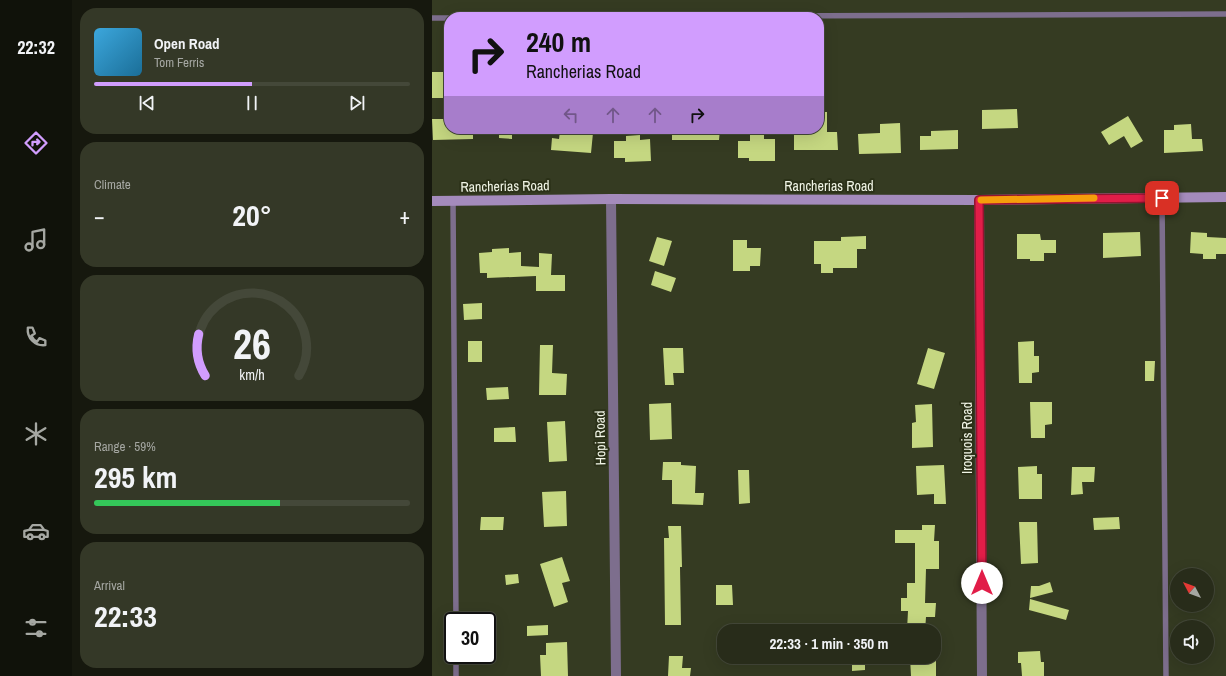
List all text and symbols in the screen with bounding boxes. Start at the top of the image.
text: 240 m [526,23,591,61]
icon: right [460,28,512,80]
text: Open Road [154,33,220,54]
text: 22:32 [17,35,55,60]
text: Tom Ferris [154,54,204,71]
text: Rancherias Road [526,59,641,84]
icon: previous [136,92,158,114]
icon: pause [241,92,263,114]
icon: next [346,92,368,114]
icon: left [560,104,582,126]
icon: ahead [602,104,624,126]
icon: ahead [644,104,666,126]
icon: right [686,104,708,126]
icon: directions [22,129,50,157]
text: Climate [94,176,131,193]
street label: Rancherias Road [460,176,550,196]
street label: Rancherias Road [784,177,874,195]
pin [1145,181,1179,215]
icon: arrive [1151,187,1173,209]
text: 20° [232,195,272,235]
text: − [94,201,105,231]
text: + [399,201,410,231]
icon: music [22,226,50,254]
text: 26 [233,316,271,372]
icon: phone [22,323,50,351]
text: km/h [239,365,265,384]
street label: Iroquois Road [958,402,976,474]
street label: Hopi Road [591,410,609,466]
icon: climate [22,420,50,448]
text: Range · 59% [94,438,156,455]
text: 295 km [94,457,177,497]
icon: car [22,517,50,545]
position arrow [961,562,1003,604]
north arrow [1170,568,1214,612]
map controls [1170,568,1214,664]
text: Arrival [94,577,125,594]
text: 22:33 [94,596,157,636]
speed limit sign: 30 [444,612,496,664]
icon: filters [22,614,50,642]
button: sound [1170,620,1214,664]
text: 22:33 · 1 min · 350 m [770,633,888,654]

